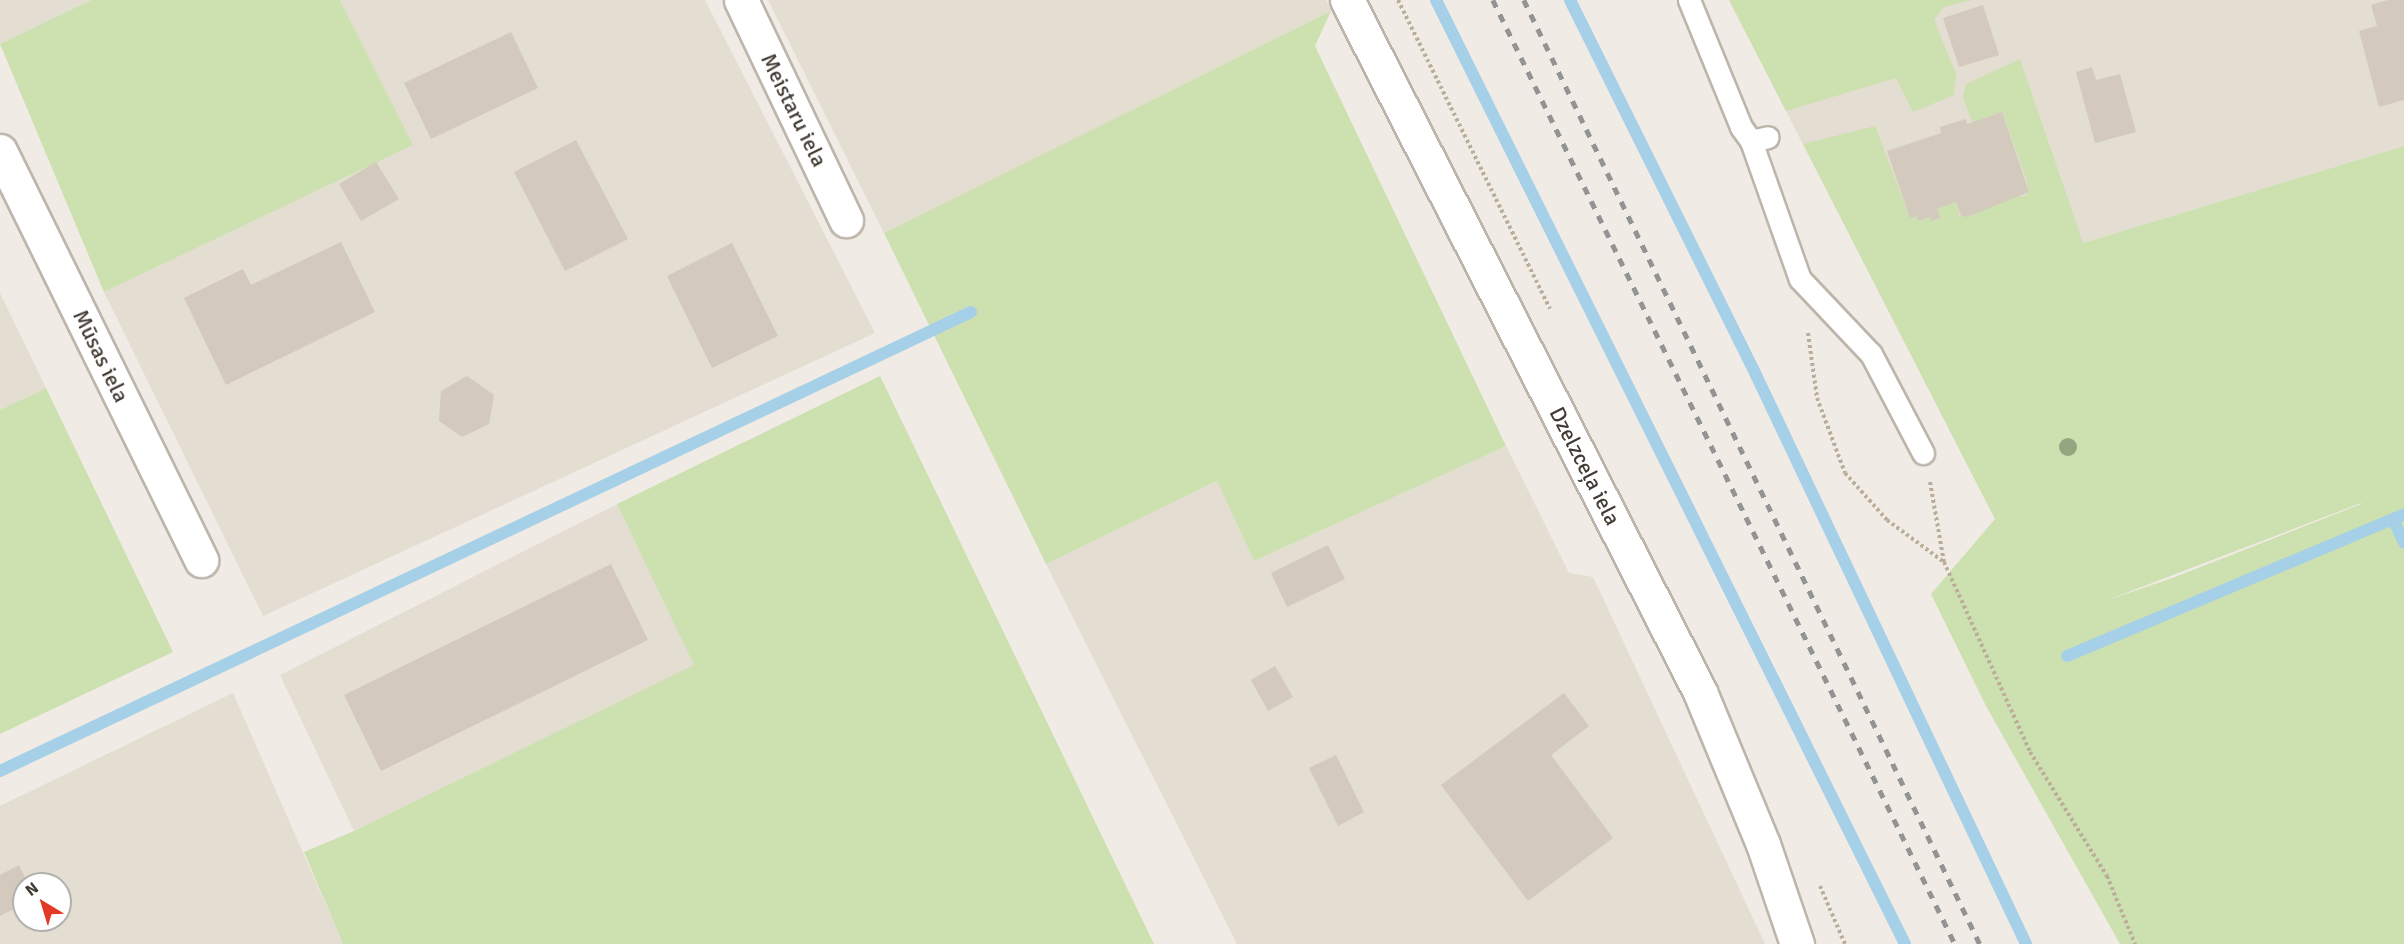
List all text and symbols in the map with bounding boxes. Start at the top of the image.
street label: Meistaru iela [755,49,833,171]
street label: Mūsas iela [67,305,135,407]
street label: Dzelzceļa iela [1544,402,1626,530]
north arrow [12,872,72,932]
text: N [22,878,43,901]

